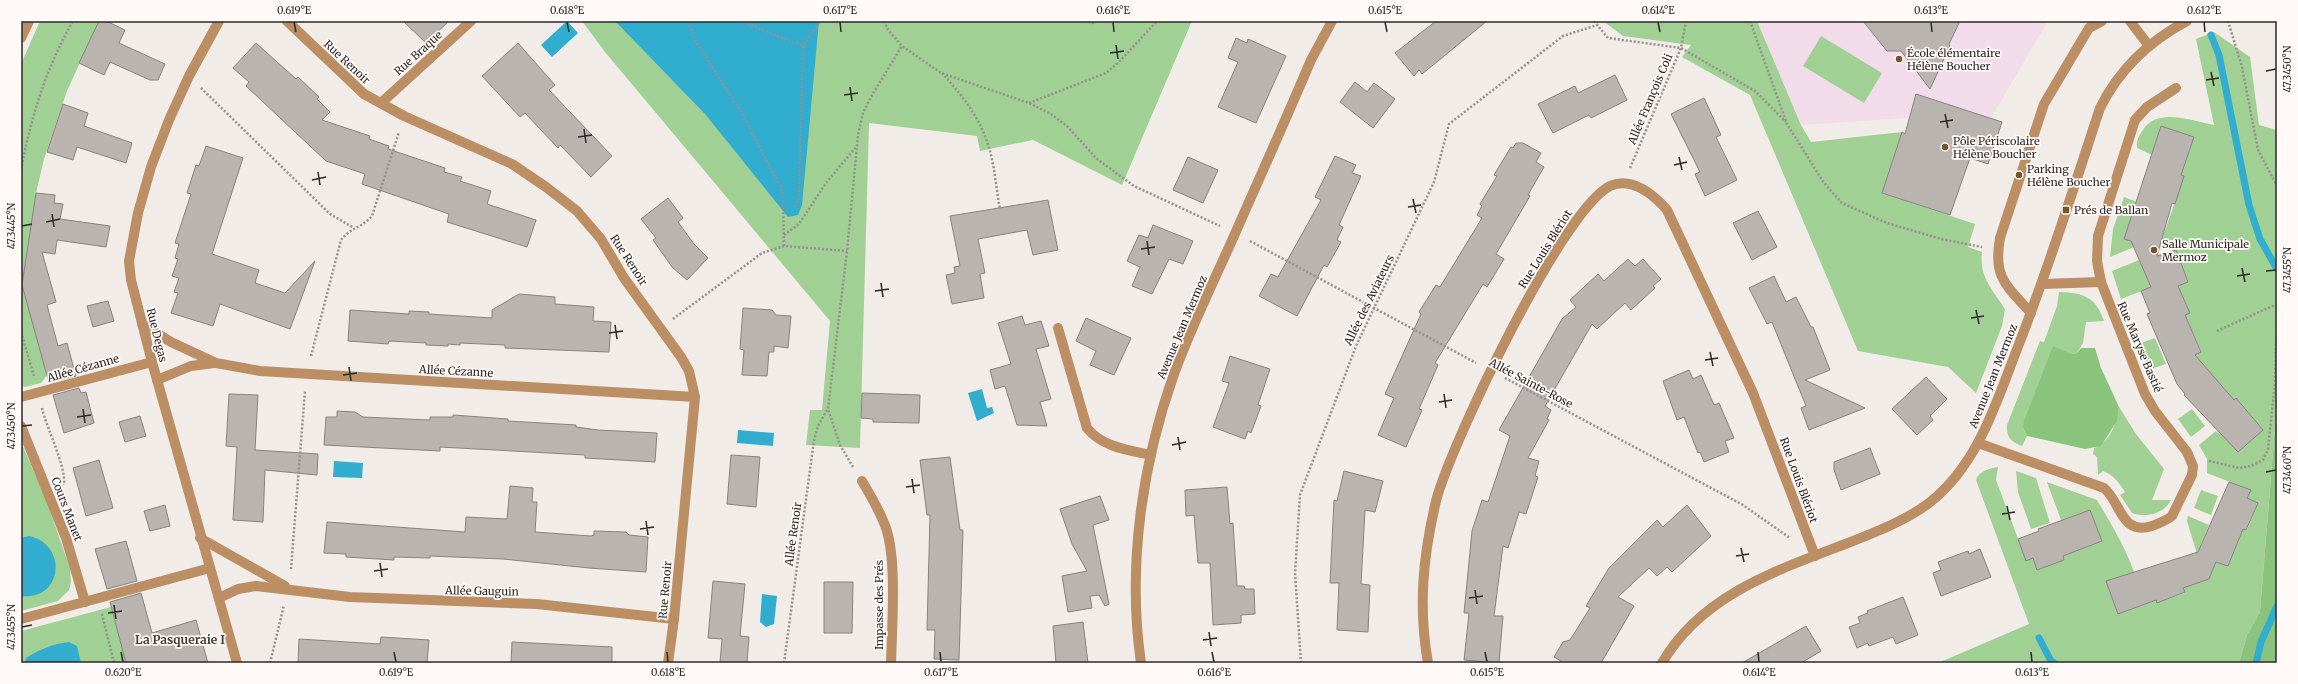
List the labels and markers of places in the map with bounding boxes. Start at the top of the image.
place label: École élémentaire Hélène Boucher [1907,46,2001,73]
marker: École élémentaire Hélène Boucher [1894,54,1904,64]
place label: Pôle Périscolaire Hélène Boucher [1953,134,2040,161]
marker: Pôle Périscolaire Hélène Boucher [1940,142,1950,152]
place label: Parking Hélène Boucher [2027,162,2110,189]
marker: Parking Hélène Boucher [2014,170,2024,180]
place label: Prés de Ballan [2074,203,2149,217]
marker: Prés de Ballan [2061,205,2071,215]
place label: Salle Municipale Mermoz [2162,237,2249,264]
marker: Salle Municipale Mermoz [2149,245,2159,255]

